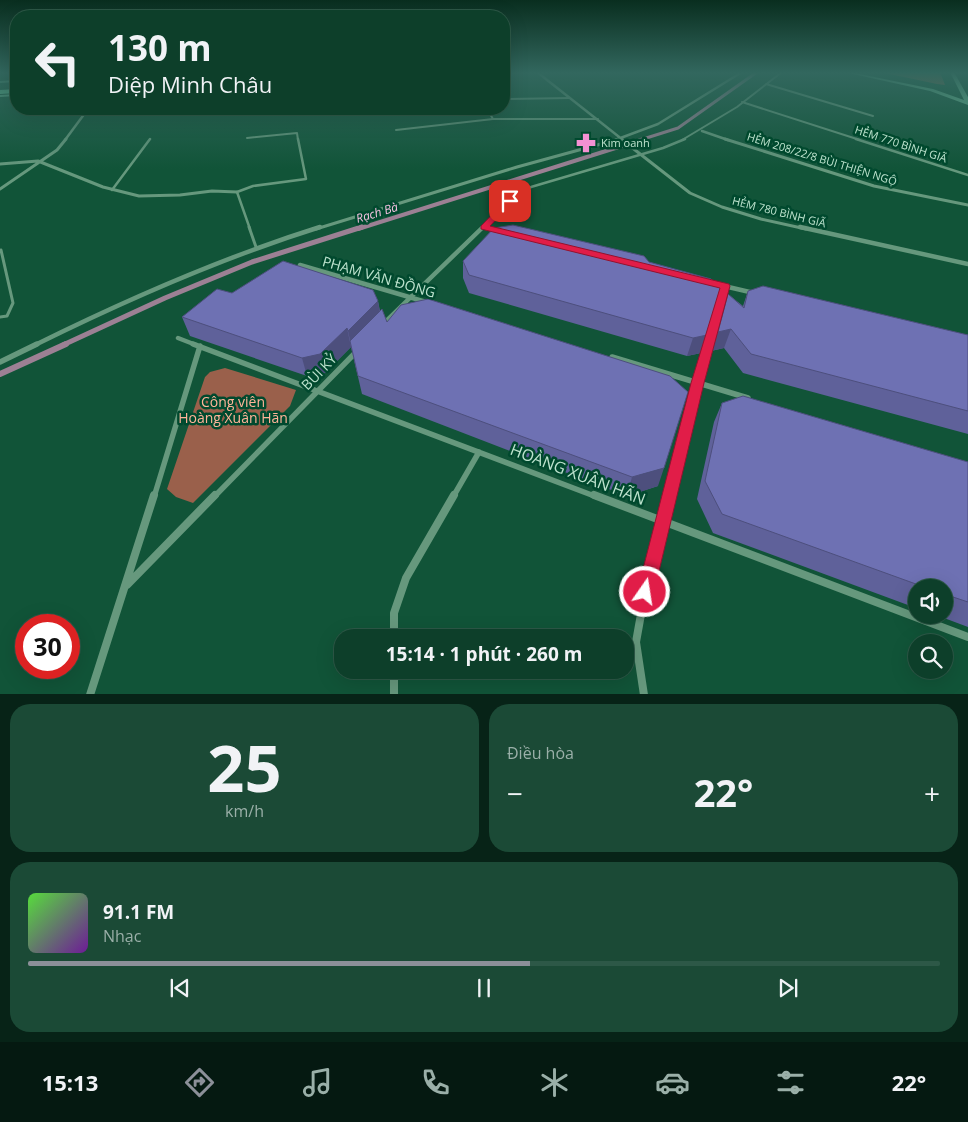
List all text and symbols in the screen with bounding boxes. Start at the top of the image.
text: 130 m [108,24,212,71]
icon: left [25,30,90,95]
text: Diệp Minh Châu [108,69,272,99]
street label: HẺM 770 BÌNH GIÃ [853,122,949,166]
street label: HẺM 208/22/8 BÙI THIỆN NGỘ [745,129,899,189]
pharmacy icon: Kim oanh [575,132,597,154]
place label: Kim oanh [601,135,650,150]
pin [489,180,531,222]
icon: arrive [496,187,524,215]
street label: HẺM 780 BÌNH GIÃ [731,193,828,230]
water label: Rạch Bà [354,198,400,227]
street label: PHẠM VĂN ĐỒNG [320,251,438,302]
street label: BÙI KỶ [297,349,341,394]
park label: Công viên Hoàng Xuân Hãn [178,392,288,427]
street label: HOÀNG XUÂN HÃN [507,438,649,510]
position arrow [618,565,670,617]
map controls [908,579,953,679]
button: sound [908,579,953,624]
speed limit sign: 30 [15,614,80,679]
button: search [908,634,953,679]
text: 15:14 · 1 phút · 260 m [386,641,582,667]
text: 25 [207,723,282,811]
text: Điều hòa [507,742,574,764]
text: 22° [694,766,753,818]
text: − [507,774,523,812]
text: + [924,774,940,812]
text: km/h [225,800,264,822]
text: 91.1 FM [103,899,174,925]
text: Nhạc [103,925,141,947]
icon: previous [166,974,194,1002]
icon: pause [470,974,498,1002]
icon: next [774,974,802,1002]
icon: directions [182,1065,217,1100]
icon: music [300,1065,335,1100]
icon: phone [418,1065,453,1100]
icon: climate [537,1065,572,1100]
icon: car [655,1065,690,1100]
icon: filters [773,1065,808,1100]
text: 15:13 [42,1067,98,1097]
text: 22° [892,1067,926,1097]

